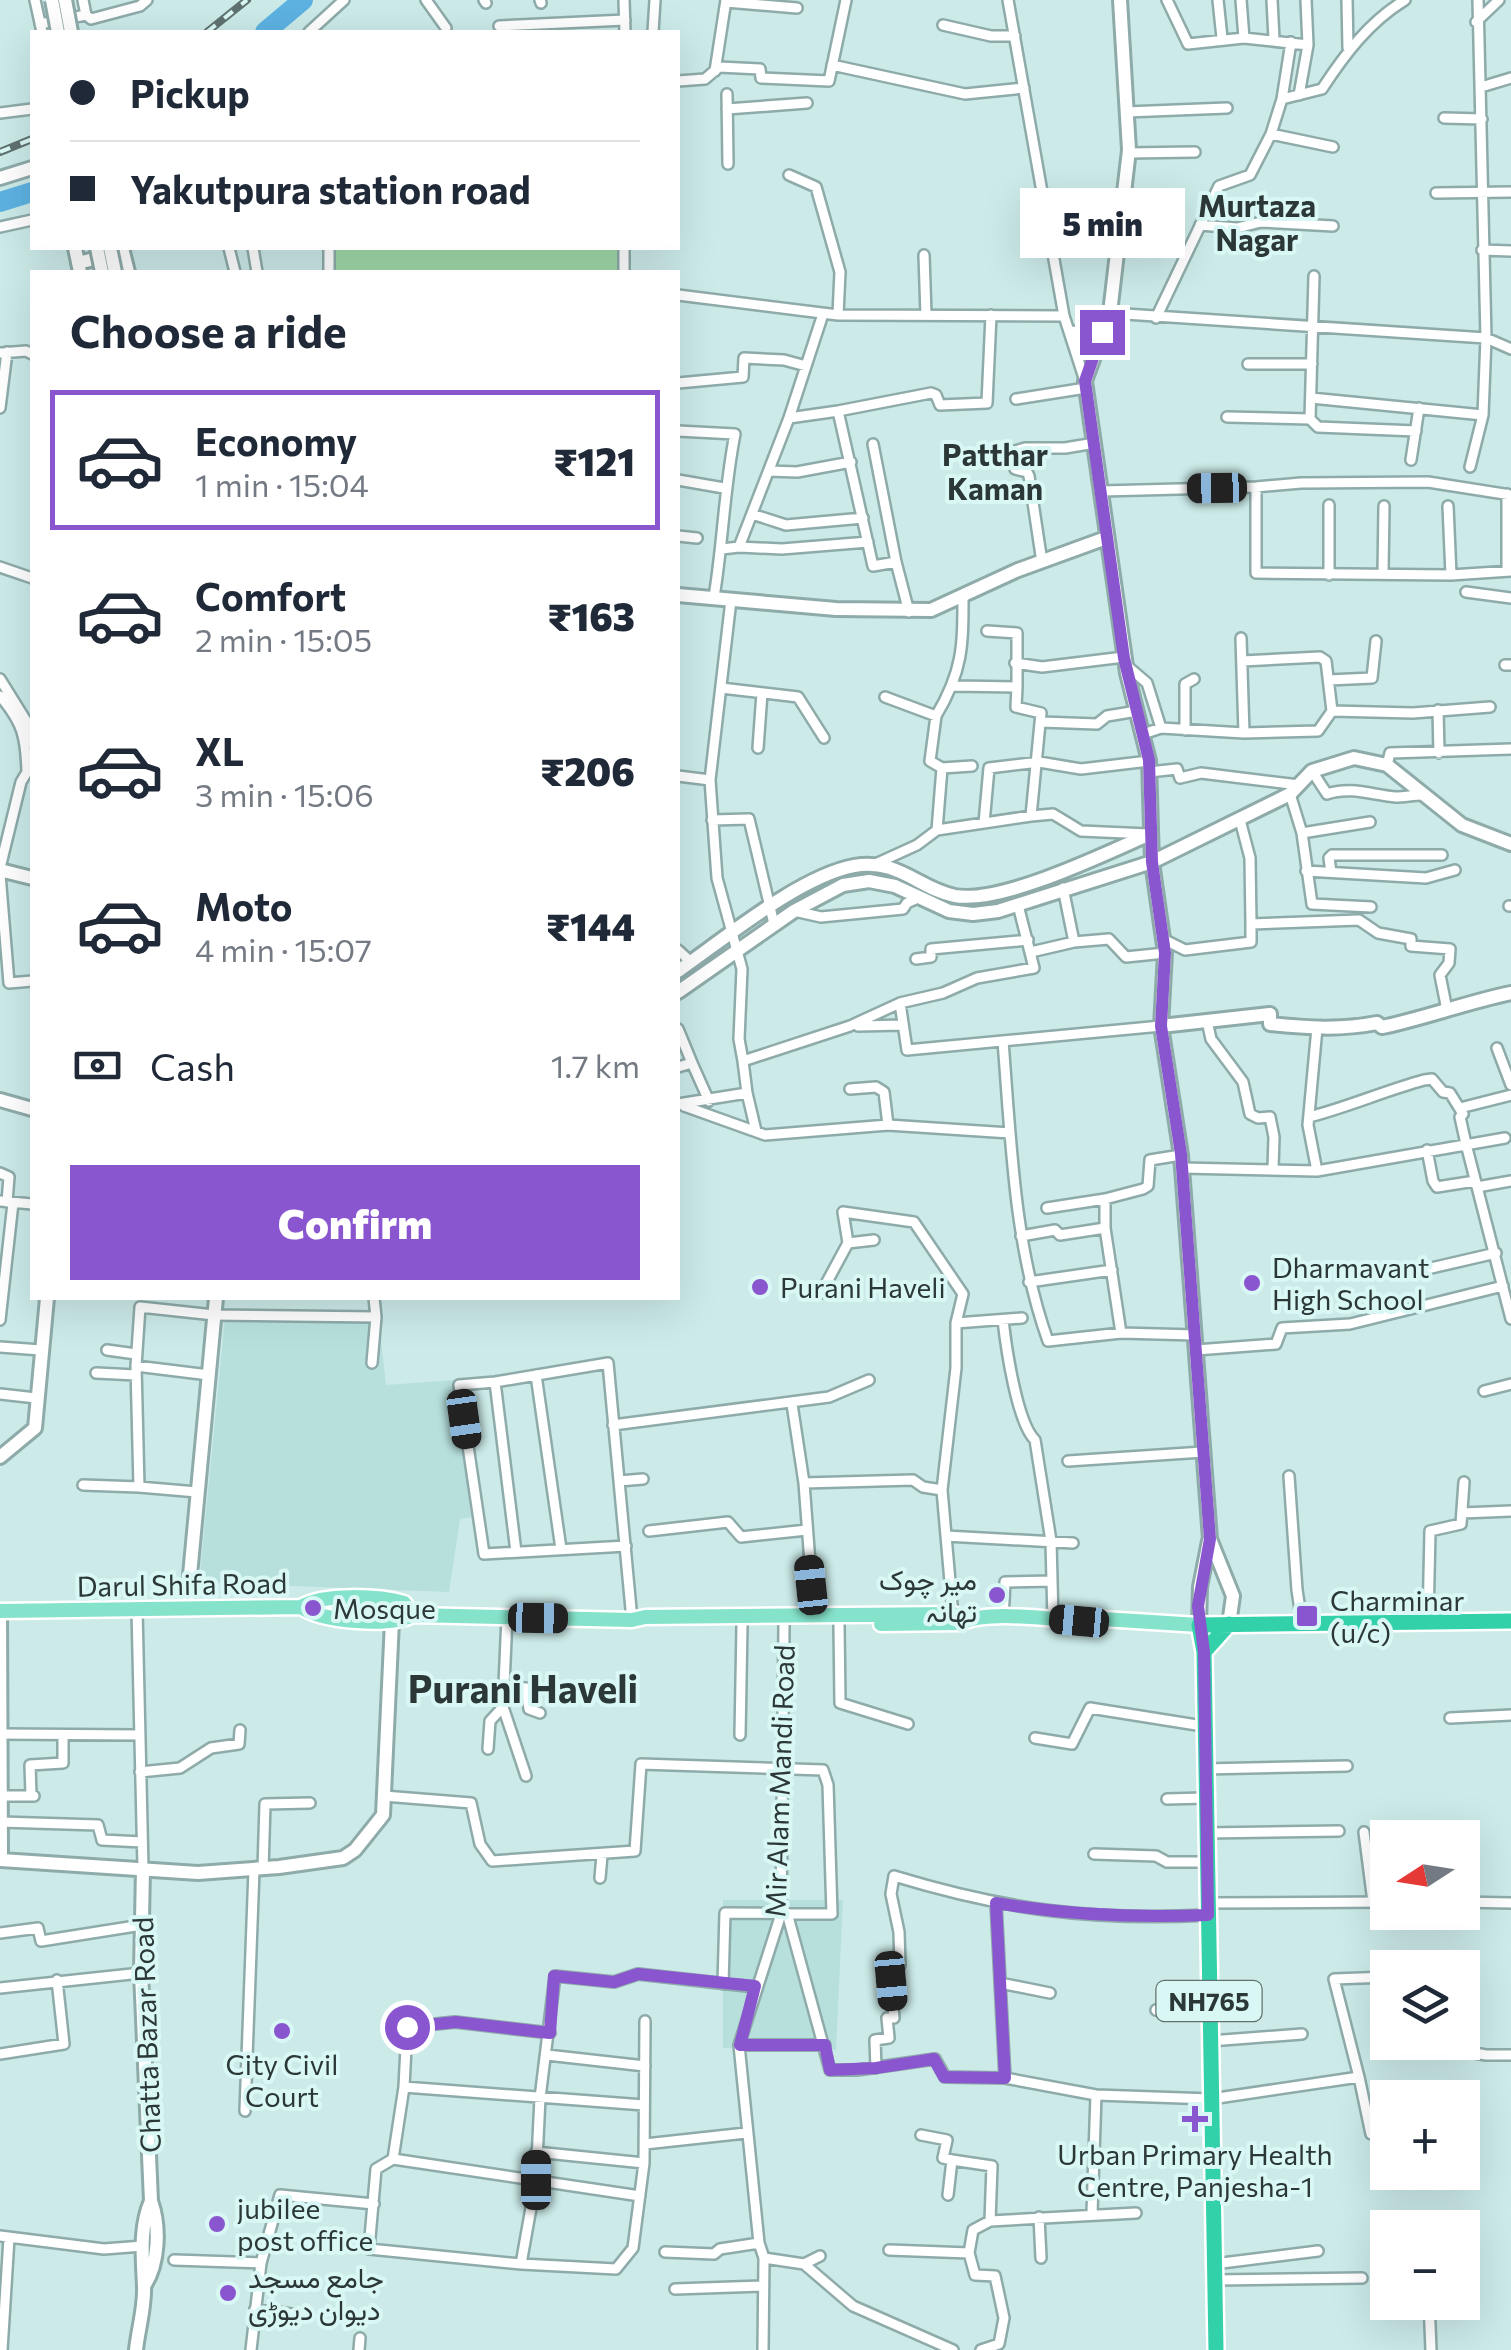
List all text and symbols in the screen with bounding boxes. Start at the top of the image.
text: Pickup [130,69,250,116]
text: Yakutpura station road [130,165,531,212]
district label: Murtaza Nagar [1198,186,1316,257]
callout: 5 min [1020,187,1184,257]
text: 5 min [1062,203,1143,243]
text: Choose a ride [70,302,347,357]
route end [1080,310,1125,355]
icon: car [75,415,165,505]
text: Economy [195,417,357,464]
district label: Patthar Kaman [942,435,1048,506]
text: ₹121 [554,437,635,484]
text: 1 min · 15:04 [195,464,369,504]
car [1187,472,1247,504]
icon: car [75,570,165,660]
text: Comfort [195,572,346,619]
text: ₹163 [548,592,635,639]
text: 2 min · 15:05 [195,619,372,659]
icon: car [75,725,165,815]
text: XL [195,727,244,774]
text: ₹206 [540,747,635,794]
text: 3 min · 15:06 [195,774,374,814]
icon: car [75,880,165,970]
text: Moto [195,882,293,929]
text: ₹144 [546,902,635,949]
text: 4 min · 15:07 [195,929,372,969]
icon: cash [70,1038,125,1093]
text: Cash [150,1042,235,1089]
text: 1.7 km [551,1045,640,1085]
button: Confirm [70,1165,640,1280]
place label: Dharmavant High School [1272,1250,1430,1316]
place label: Purani Haveli [780,1270,946,1304]
marker: Dharmavant High School [1241,1272,1263,1294]
marker: Purani Haveli [749,1276,771,1298]
car [445,1387,483,1451]
car [793,1554,829,1616]
place label: میر چوک تھانہ [879,1562,977,1630]
street label: Darul Shifa Road [77,1565,287,1603]
place label: Charminar (u/c) [1330,1583,1465,1649]
marker: میر چوک تھانہ [986,1584,1008,1606]
place label: Mosque [333,1591,436,1625]
marker: Mosque [302,1597,324,1619]
car [508,1602,568,1634]
car [1048,1603,1110,1639]
marker: Charminar (u/c) [1294,1603,1320,1629]
street label: Mir Alam Mandi Road [757,1644,801,1918]
district label: Purani Haveli [408,1664,638,1711]
north arrow [1370,1820,1480,1930]
map controls [1370,1820,1480,2320]
street label: Chatta Bazar Road [125,1916,167,2154]
car [873,1950,909,2012]
button: layers [1370,1950,1480,2060]
road number: NH765 [1156,1981,1262,2021]
route start [385,2005,430,2050]
marker: City Civil Court [271,2020,293,2042]
place label: City Civil Court [226,2047,338,2113]
button: + [1370,2080,1480,2190]
marker: Urban Primary Health Centre, Panjesha-1 [1182,2106,1208,2132]
place label: Urban Primary Health Centre, Panjesha-1 [1057,2137,1333,2203]
car [521,2150,551,2210]
place label: jubilee post office [237,2191,373,2257]
button: − [1370,2210,1480,2320]
marker: jubilee post office [206,2213,228,2235]
place label: جامع مسجد دیوان دیوڑی [248,2260,384,2328]
marker: جامع مسجد دیوان دیوڑی [217,2282,239,2304]

